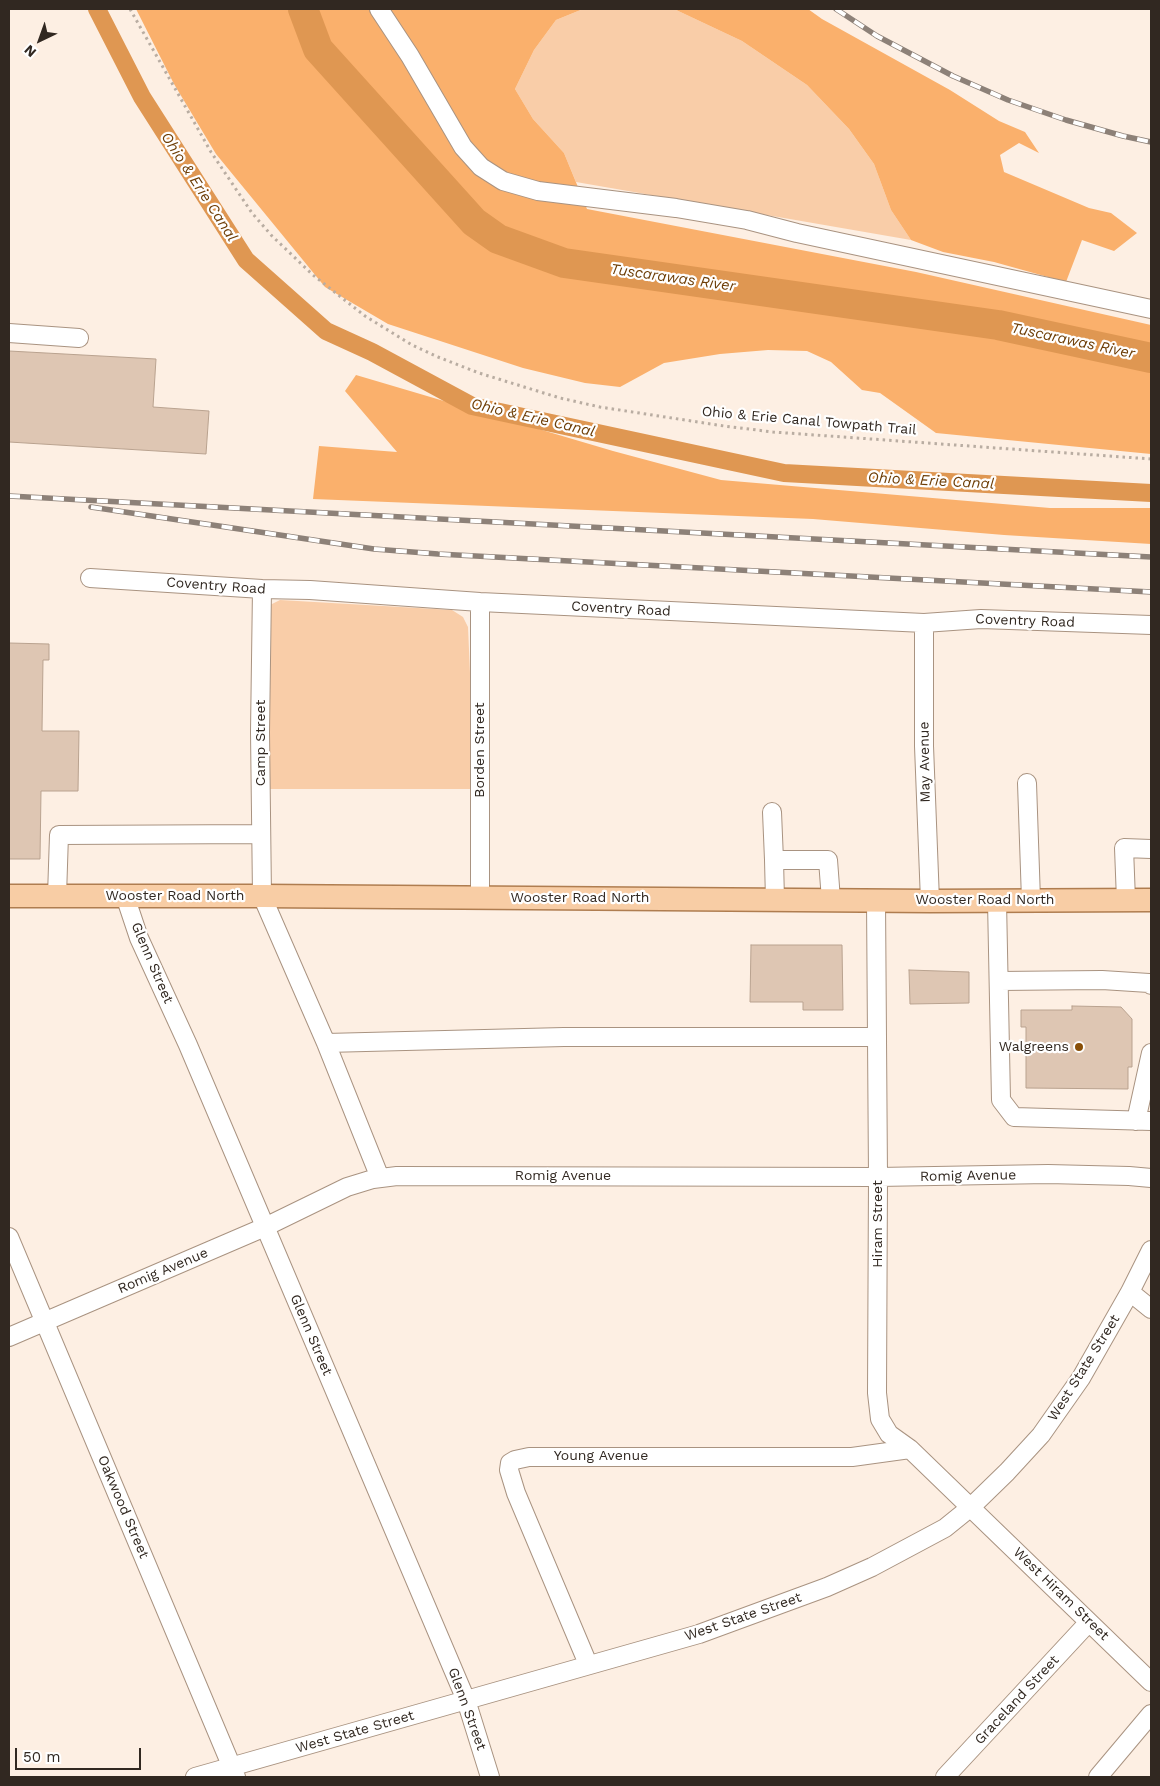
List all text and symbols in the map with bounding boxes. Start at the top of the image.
north arrow [15,15,65,65]
text: N [21,42,39,61]
water label: Ohio & Erie Canal [157,129,241,245]
water label: Tuscarawas River [609,260,737,296]
water label: Tuscarawas River [1010,319,1136,363]
water label: Ohio & Erie Canal [469,395,597,441]
street label: Ohio & Erie Canal Towpath Trail [701,403,917,439]
water label: Ohio & Erie Canal [867,469,995,493]
street label: Coventry Road [166,574,266,598]
street label: Coventry Road [571,598,671,620]
street label: Coventry Road [975,611,1075,631]
street label: Camp Street [253,700,269,786]
street label: Borden Street [472,702,488,798]
street label: May Avenue [916,721,934,803]
street label: Wooster Road North [106,888,244,904]
street label: Wooster Road North [511,890,649,906]
street label: Wooster Road North [916,892,1054,908]
street label: Glenn Street [127,920,177,1006]
place label: Walgreens [999,1039,1069,1055]
marker: Walgreens [1073,1041,1085,1053]
street label: Romig Avenue [920,1167,1016,1185]
street label: Romig Avenue [515,1168,611,1184]
street label: Hiram Street [870,1180,886,1268]
street label: Romig Avenue [115,1244,211,1298]
street label: Glenn Street [286,1292,336,1378]
street label: West State Street [1044,1312,1124,1424]
street label: Young Avenue [554,1448,648,1464]
street label: Oakwood Street [94,1453,152,1561]
street label: West Hiram Street [1010,1544,1112,1644]
street label: West State Street [682,1589,804,1645]
street label: Graceland Street [971,1652,1063,1748]
street label: Glenn Street [444,1665,490,1753]
street label: West State Street [294,1707,416,1757]
scale bar [18,1738,144,1770]
text: 50 m [23,1748,60,1766]

